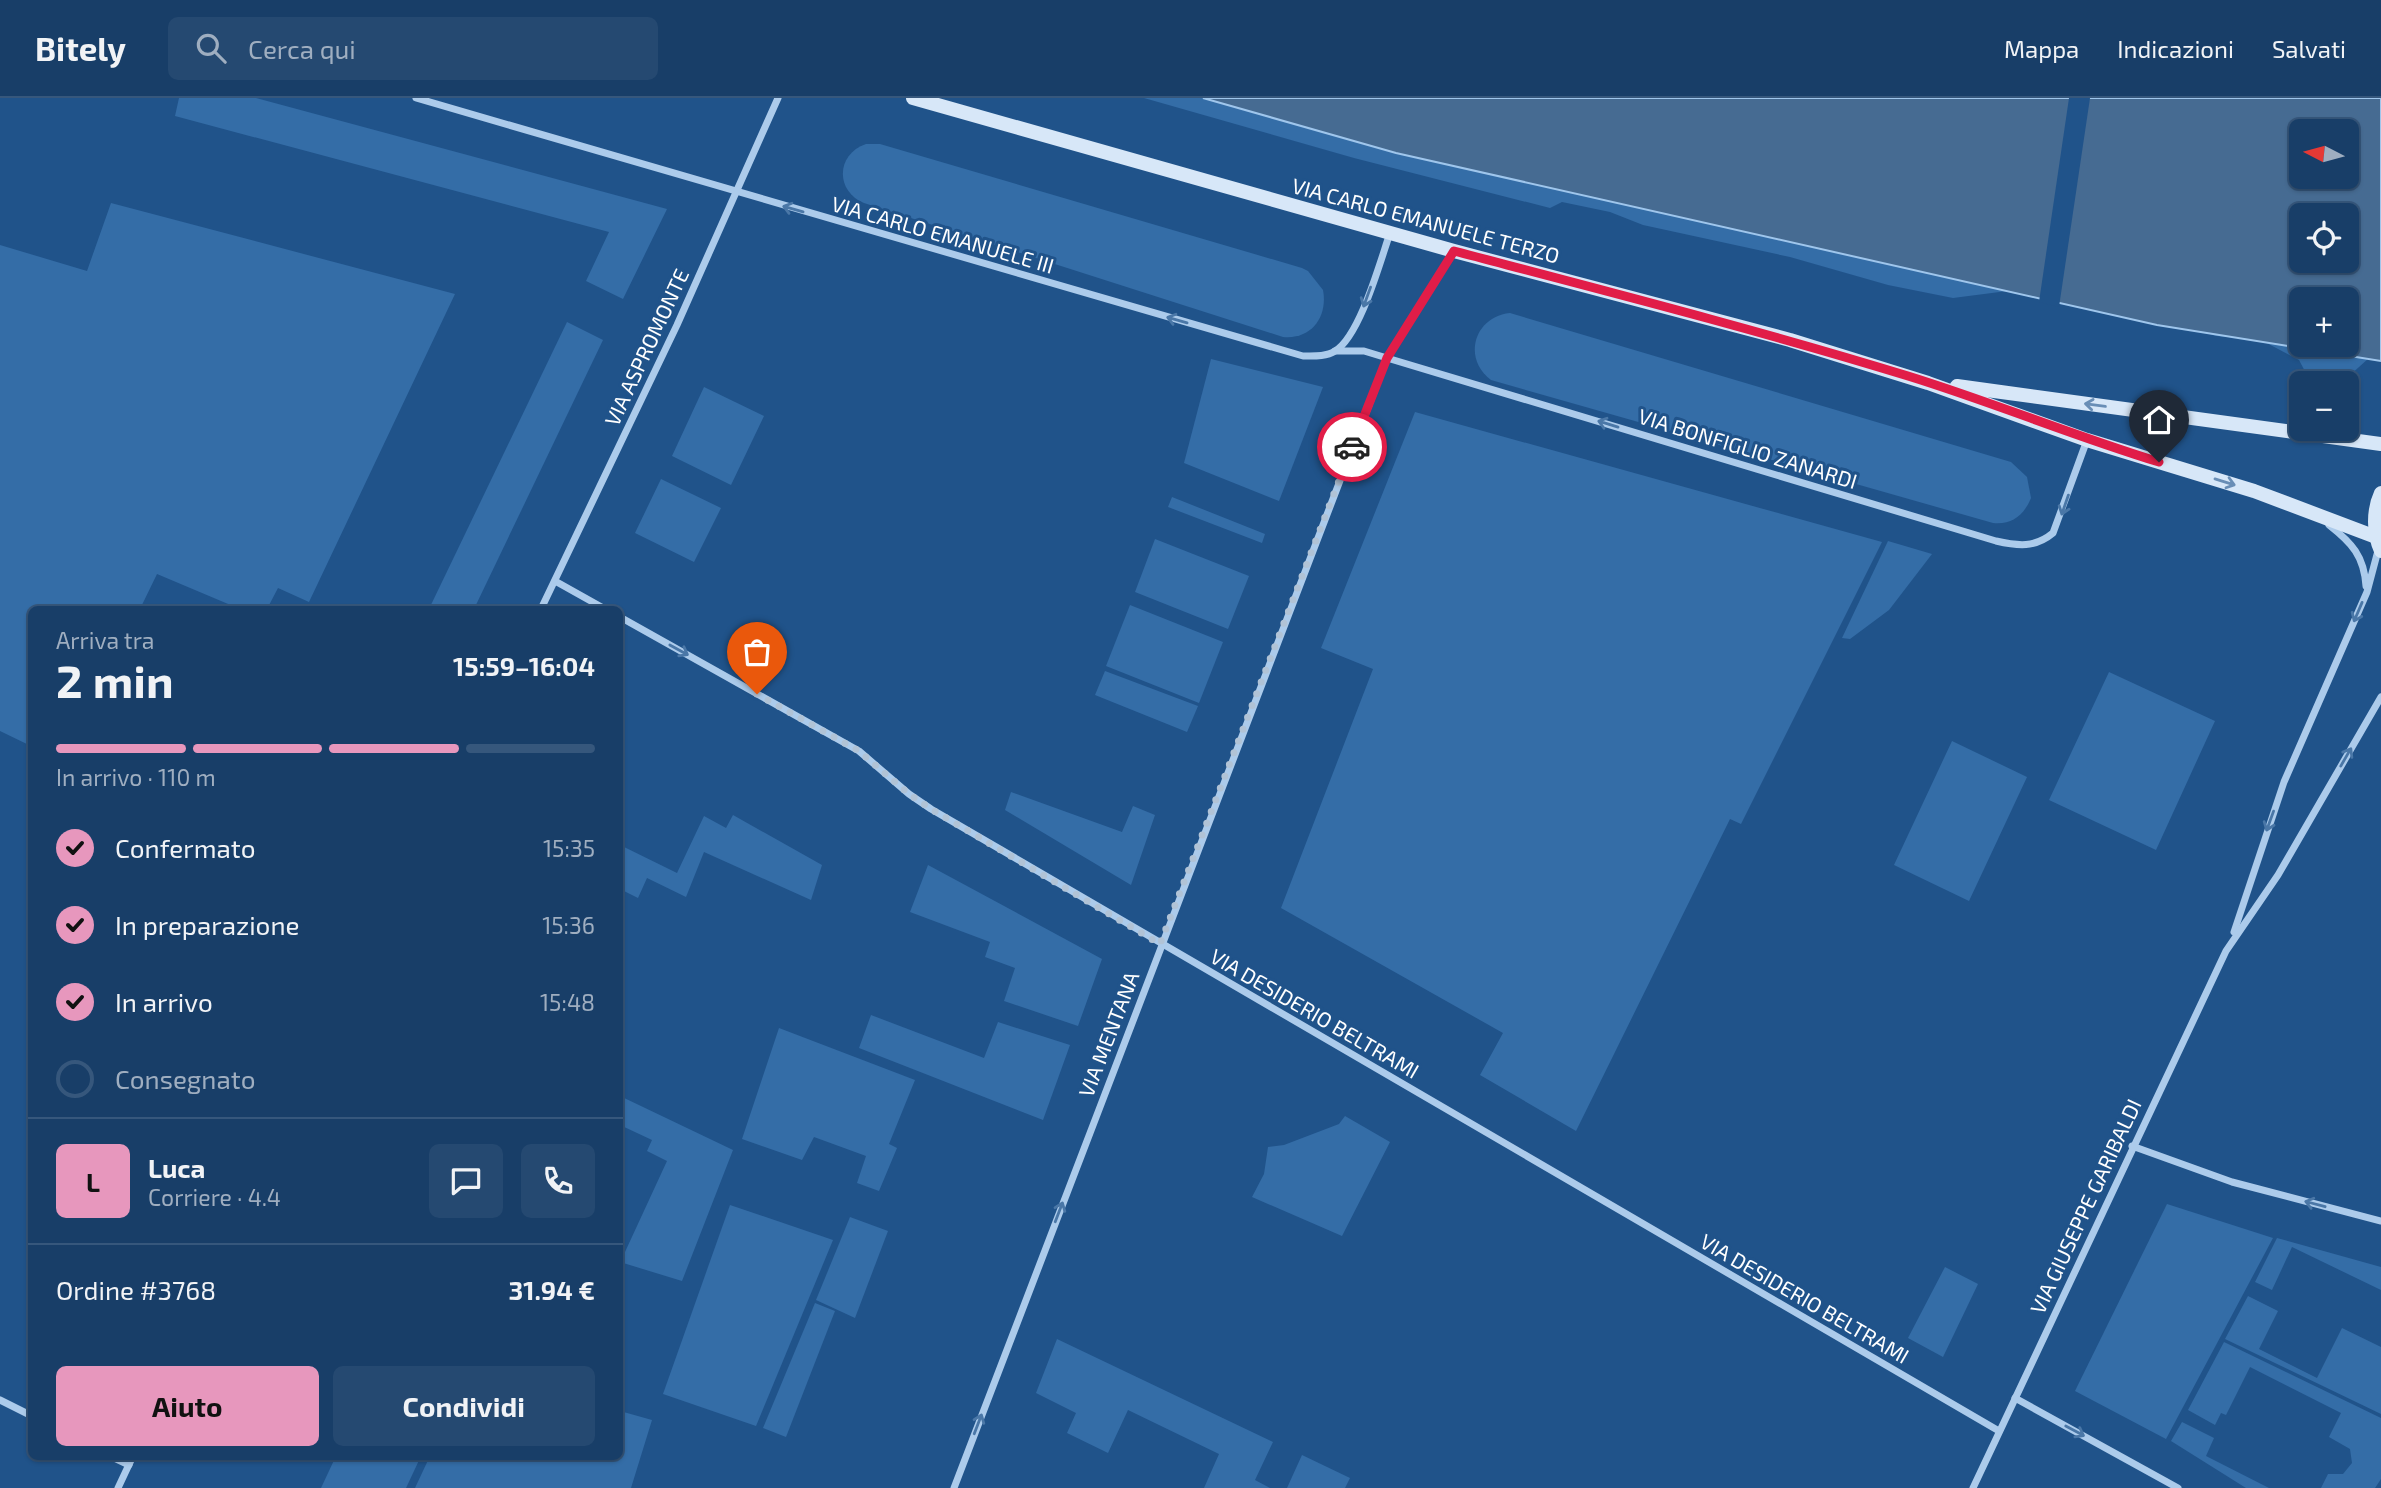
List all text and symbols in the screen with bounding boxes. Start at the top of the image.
search box [168,17,658,80]
text: Bitely [35,28,126,68]
icon: search [192,29,230,67]
text: Cerca qui [248,33,356,64]
text: Mappa [2004,34,2079,63]
text: Indicazioni [2117,34,2234,63]
text: Salvati [2272,34,2346,63]
north arrow [2289,119,2359,189]
map controls [2289,119,2359,441]
street label: VIA CARLO EMANUELE TERZO [1289,172,1563,268]
street label: VIA CARLO EMANUELE III [829,190,1057,278]
one-way arrow [783,201,805,214]
button: locate [2289,203,2359,273]
street label: VIA ASPROMONTE [599,264,693,430]
one-way arrow [1360,285,1372,307]
button: + [2289,287,2359,357]
one-way arrow [1166,312,1188,325]
button: − [2289,371,2359,441]
pin [2129,390,2189,462]
one-way arrow [2084,399,2107,412]
icon: home [2140,401,2178,439]
street label: VIA BONFIGLIO ZANARDI [1635,403,1861,493]
courier [1317,412,1387,482]
one-way arrow [1598,416,1620,429]
icon: car [1333,428,1371,466]
one-way arrow [2214,477,2236,489]
one-way arrow [2058,494,2071,516]
one-way arrow [2351,601,2364,622]
pin [727,622,787,694]
text: Arriva tra [56,626,155,654]
icon: bag [738,633,776,671]
one-way arrow [668,644,689,657]
text: 15:59–16:04 [453,650,595,681]
text: 2 min [56,652,174,707]
one-way arrow [2339,747,2353,767]
text: In arrivo · 110 m [56,763,216,791]
one-way arrow [2262,810,2275,832]
icon: check [56,829,94,867]
text: Confermato [115,832,255,863]
text: 15:35 [543,834,595,862]
icon: check [56,906,94,944]
text: In preparazione [115,909,299,940]
text: 15:36 [542,911,595,939]
street label: VIA DESIDERIO BELTRAMI [1206,943,1424,1083]
street label: VIA MENTANA [1073,968,1143,1100]
icon: check [56,983,94,1021]
text: In arrivo [115,986,213,1017]
text: 15:48 [540,988,595,1016]
text: Consegnato [115,1063,255,1094]
street label: VIA GIUSEPPE GARIBALDI [2024,1095,2146,1317]
button: chat [429,1144,503,1218]
button: phone [521,1144,595,1218]
text: Luca [148,1152,205,1183]
text: L [86,1166,100,1197]
text: Corriere · 4.4 [148,1183,281,1211]
one-way arrow [2304,1196,2326,1209]
one-way arrow [1053,1201,1066,1223]
street label: VIA DESIDERIO BELTRAMI [1696,1228,1914,1368]
text: Ordine #3768 [56,1274,216,1305]
text: 31.94 € [508,1274,595,1305]
button: Aiuto [56,1366,319,1446]
button: Condividi [333,1366,595,1446]
one-way arrow [972,1414,985,1436]
one-way arrow [2064,1424,2084,1438]

